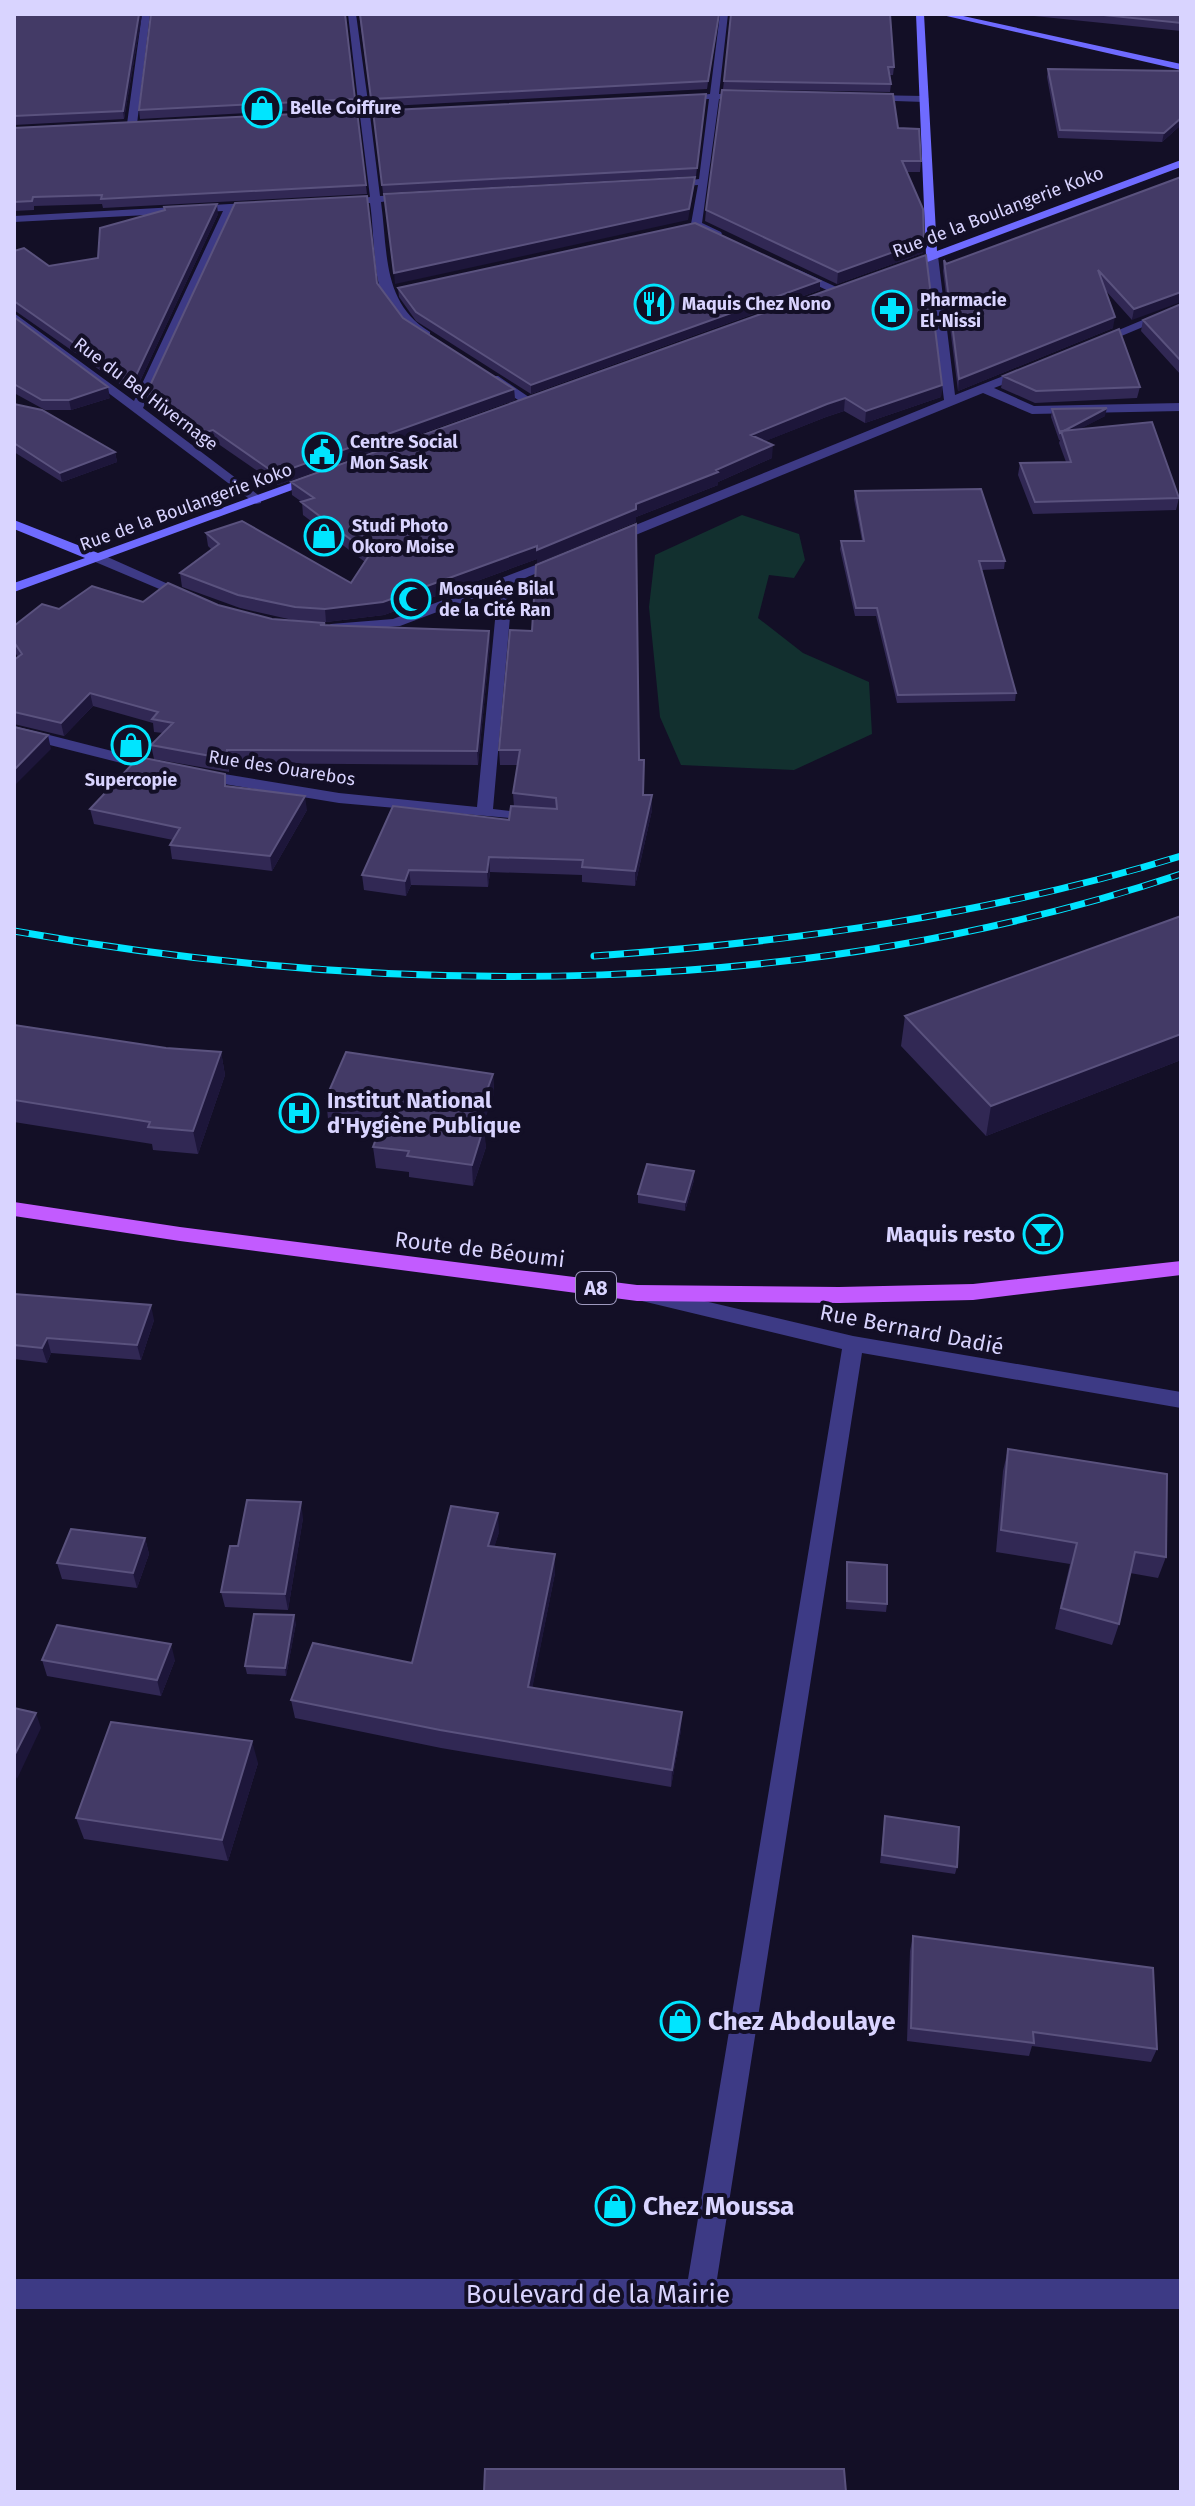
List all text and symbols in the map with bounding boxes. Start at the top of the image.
shop icon: Belle Coiffure [241,87,283,129]
place label: Belle Coiffure [290,97,401,119]
street label: Rue de la Boulangerie Koko [889,162,1107,262]
restaurant icon: Maquis Chez Nono [633,283,675,325]
pharmacy icon: Pharmacie El-Nissi [871,289,913,331]
place label: Pharmacie El-Nissi [920,289,1007,332]
place label: Maquis Chez Nono [682,293,831,315]
street label: Rue du Bel Hivernage [70,333,222,455]
public building icon: Centre Social Mon Sask [301,431,343,473]
place label: Centre Social Mon Sask [350,431,458,474]
street label: Rue de la Boulangerie Koko [77,458,295,556]
shop icon: Studi Photo Okoro Moise [303,515,345,557]
place label: Studi Photo Okoro Moise [352,515,455,558]
mosque icon: Mosquée Bilal de la Cité Ran [390,578,432,620]
place label: Mosquée Bilal de la Cité Ran [439,578,555,621]
shop icon: Supercopie [110,724,152,766]
street label: Rue des Ouarebos [207,746,357,790]
place label: Supercopie [85,769,177,791]
place label: Institut National d'Hygiène Publique [327,1087,521,1139]
hospital icon: Institut National d'Hygiène Publique [278,1092,320,1134]
bar icon: Maquis resto [1022,1213,1064,1255]
place label: Maquis resto [886,1221,1015,1248]
street label: Route de Béoumi [393,1226,567,1273]
road number: A8 [576,1272,616,1304]
street label: Rue Bernard Dadié [818,1298,1006,1361]
shop icon: Chez Abdoulaye [659,2000,701,2042]
place label: Chez Abdoulaye [708,2006,896,2037]
shop icon: Chez Moussa [594,2185,636,2227]
place label: Chez Moussa [643,2191,794,2222]
street label: Boulevard de la Mairie [466,2279,730,2310]

